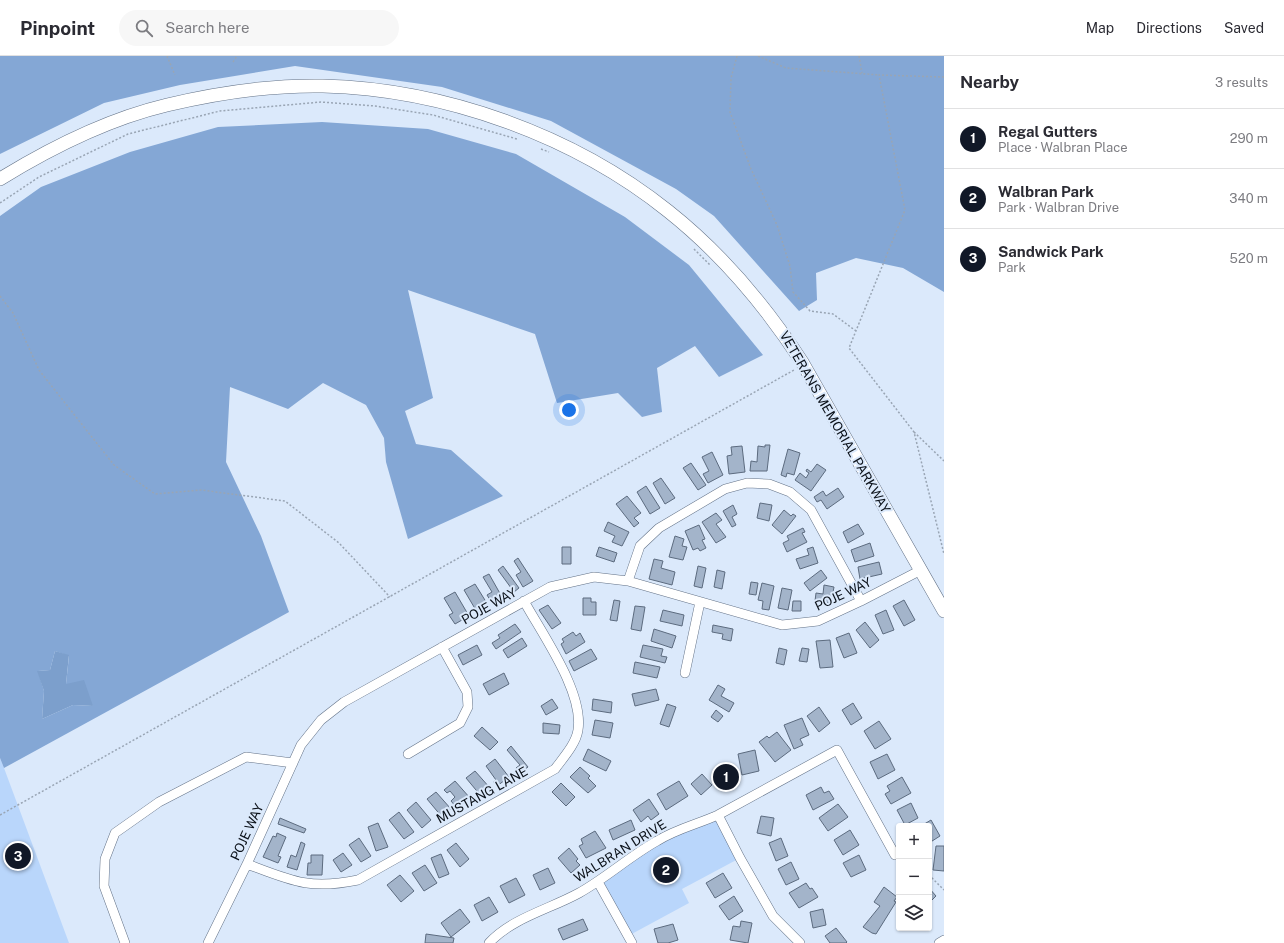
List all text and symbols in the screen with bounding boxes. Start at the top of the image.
search box [119,10,399,46]
text: Pinpoint [20,17,95,39]
icon: search [133,17,155,39]
text: Search here [165,19,249,36]
text: Map [1086,20,1114,36]
text: Directions [1136,20,1202,36]
text: Saved [1224,20,1264,36]
text: Nearby [960,72,1019,92]
text: 3 results [1215,75,1268,90]
text: Regal Gutters [998,123,1097,140]
text: 1 [970,131,976,146]
text: 290 m [1230,131,1268,146]
text: Place · Walbran Place [998,140,1128,155]
text: Walbran Park [998,183,1094,200]
text: 2 [969,191,977,206]
text: 340 m [1229,191,1268,206]
text: Park · Walbran Drive [998,200,1119,215]
text: Sandwick Park [998,243,1104,260]
text: 3 [969,251,977,266]
text: 520 m [1230,251,1268,266]
text: Park [998,260,1026,275]
street label: VETERANS MEMORIAL PARKWAY [777,328,893,516]
your location [559,400,579,420]
street label: POJE WAY [812,574,874,614]
street label: POJE WAY [459,585,519,627]
pin: 1 [713,762,739,792]
street label: MUSTANG LANE [434,764,530,826]
street label: POJE WAY [227,801,267,863]
street label: WALBRAN DRIVE [571,817,669,885]
map controls [896,823,932,931]
button: + [896,823,932,859]
pin: 3 [5,841,31,871]
pin: 2 [653,855,679,885]
button: − [896,859,932,895]
button: layers [896,895,932,931]

